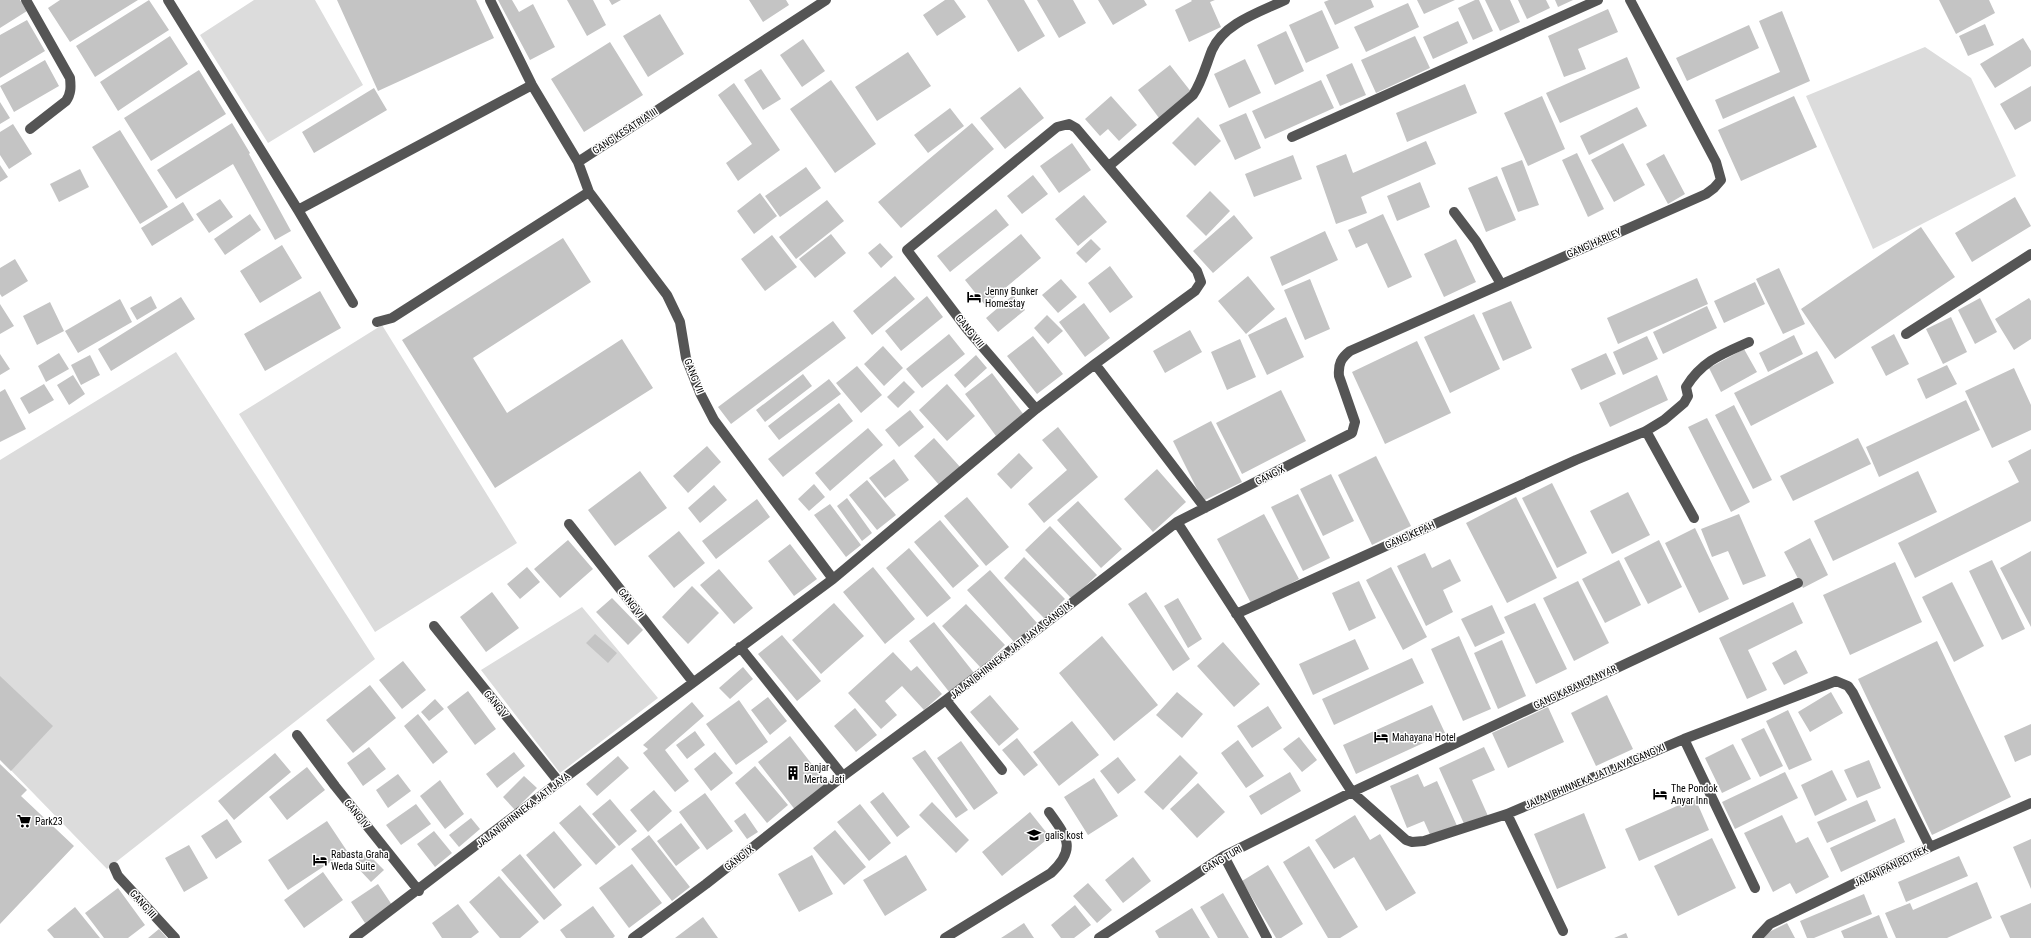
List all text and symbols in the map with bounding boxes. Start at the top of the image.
street label: GANG KESATRIA III [590,106,660,156]
street label: GANG HARLEY [1565,226,1624,260]
place label: Jenny Bunker Homestay [985,286,1038,309]
hotel icon: Jenny Bunker Homestay [966,289,982,305]
street label: GANG VIII [953,312,987,350]
street label: GANG VII [682,357,706,395]
street label: GANG X [1253,463,1287,487]
street label: GANG KEPAH [1383,519,1437,551]
street label: GANG VI [616,586,646,620]
street label: JALAN BHINNEKA JATI JAYA GANG IX [948,599,1074,701]
street label: GANG KARANG ANYAR [1532,663,1619,711]
street label: GANG V [482,688,510,720]
hotel icon: Mahayana Hotel [1373,729,1389,745]
place label: Mahayana Hotel [1392,732,1456,743]
street label: JALAN BHINNEKA JATI JAYA GANG XI [1523,741,1667,811]
place label: Banjar Merta Jati [804,762,844,785]
building icon: Banjar Merta Jati [785,765,801,781]
street label: JALAN BHINNEKA JATI JAYA [474,770,572,850]
place label: The Pondok Anyar Inn [1671,783,1718,806]
hotel icon: The Pondok Anyar Inn [1652,786,1668,802]
street label: GANG IV [342,797,372,831]
supermarket icon: Park23 [16,813,32,829]
place label: Park23 [35,816,63,827]
school or university icon: galis kost [1026,827,1042,843]
place label: galis kost [1045,830,1083,841]
street label: GANG IX [722,843,756,873]
street label: GANG TURI [1200,843,1244,875]
street label: JALAN PAN POTREK [1852,843,1930,889]
place label: Rabasta Graha Weda Suite [331,849,389,872]
hotel icon: Rabasta Graha Weda Suite [312,852,328,868]
street label: GANG III [128,888,158,920]

